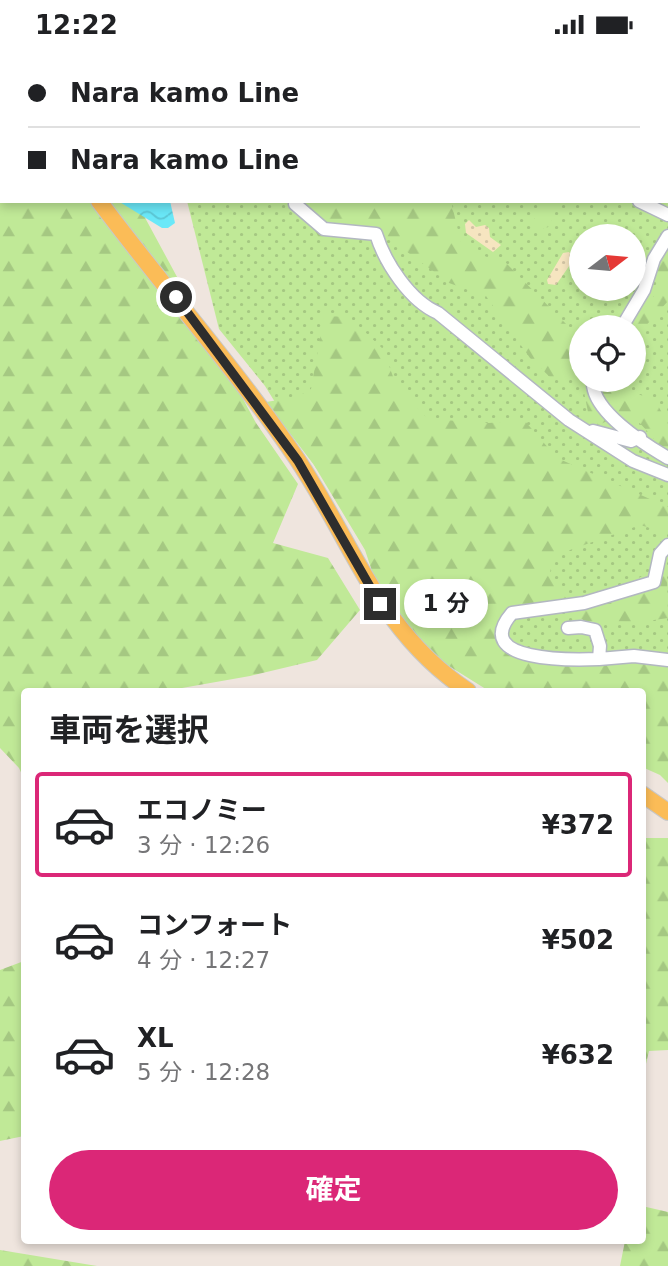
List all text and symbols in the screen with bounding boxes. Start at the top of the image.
text: 12:22 [35,10,118,40]
text: Nara kamo Line [70,78,299,108]
text: Nara kamo Line [70,145,299,175]
north arrow [569,224,646,301]
map controls [569,224,646,392]
route start [160,281,192,313]
button: locate [569,315,646,392]
callout: 1 分 [404,579,488,629]
route end [364,588,396,620]
text: 1 分 [422,590,470,616]
text: 車両を選択 [49,711,209,749]
icon: car [53,793,116,856]
text: エコノミー [137,795,267,825]
text: ¥372 [542,810,614,840]
text: 3 分 · 12:26 [137,832,270,858]
icon: car [53,908,116,971]
text: コンフォート [137,910,292,940]
text: ¥502 [542,925,614,955]
text: 4 分 · 12:27 [137,947,270,973]
icon: car [53,1023,116,1086]
text: XL [137,1023,174,1053]
text: ¥632 [542,1040,614,1070]
text: 5 分 · 12:28 [137,1059,270,1085]
button: 確定 [49,1150,618,1230]

